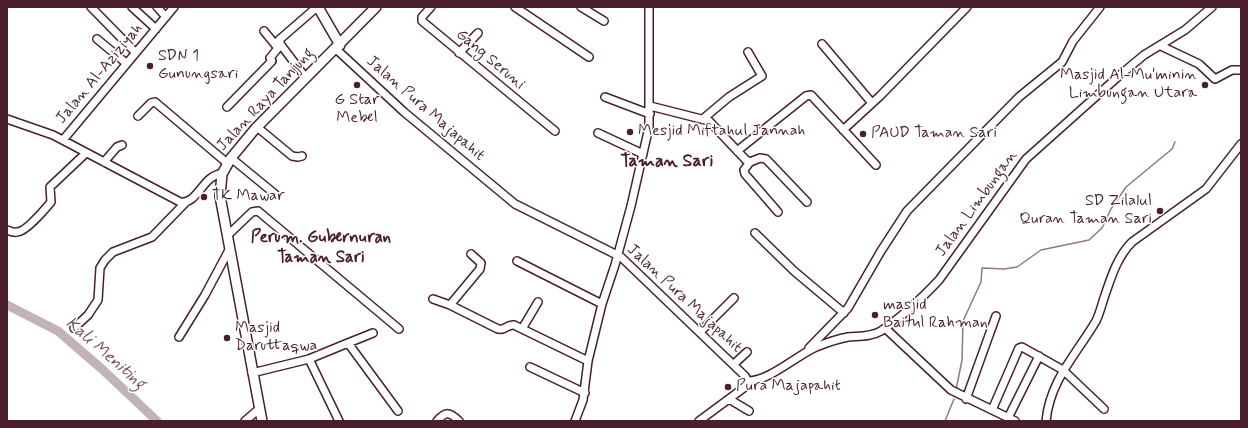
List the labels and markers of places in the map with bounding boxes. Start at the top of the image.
place label: SDN 1 Gunungsari [158,47,238,85]
marker: SDN 1 Gunungsari [145,61,155,71]
place label: Masjid Al-Mu'minin Limbungan Utara [1060,66,1197,104]
marker: G Star Mebel [352,80,362,90]
marker: Masjid Al-Mu'minin Limbungan Utara [1200,80,1210,90]
place label: G Star Mebel [334,91,380,129]
place label: Mesjid Miftahul Jannah [638,122,806,142]
place label: PAUD Taman Sari [871,124,997,144]
marker: Mesjid Miftahul Jannah [625,127,635,137]
marker: PAUD Taman Sari [858,129,868,139]
place label: TK Mawar [212,187,284,207]
marker: TK Mawar [199,192,209,202]
place label: SD Zilalul Quran Taman Sari [1019,192,1152,230]
marker: SD Zilalul Quran Taman Sari [1155,206,1165,216]
place label: masjid Baitul Rahman [883,296,988,334]
marker: masjid Baitul Rahman [870,310,880,320]
place label: Masjid Daruttaqwa [235,319,317,357]
marker: Masjid Daruttaqwa [222,333,232,343]
place label: Pura Majapahit [736,377,841,397]
marker: Pura Majapahit [723,382,733,392]

